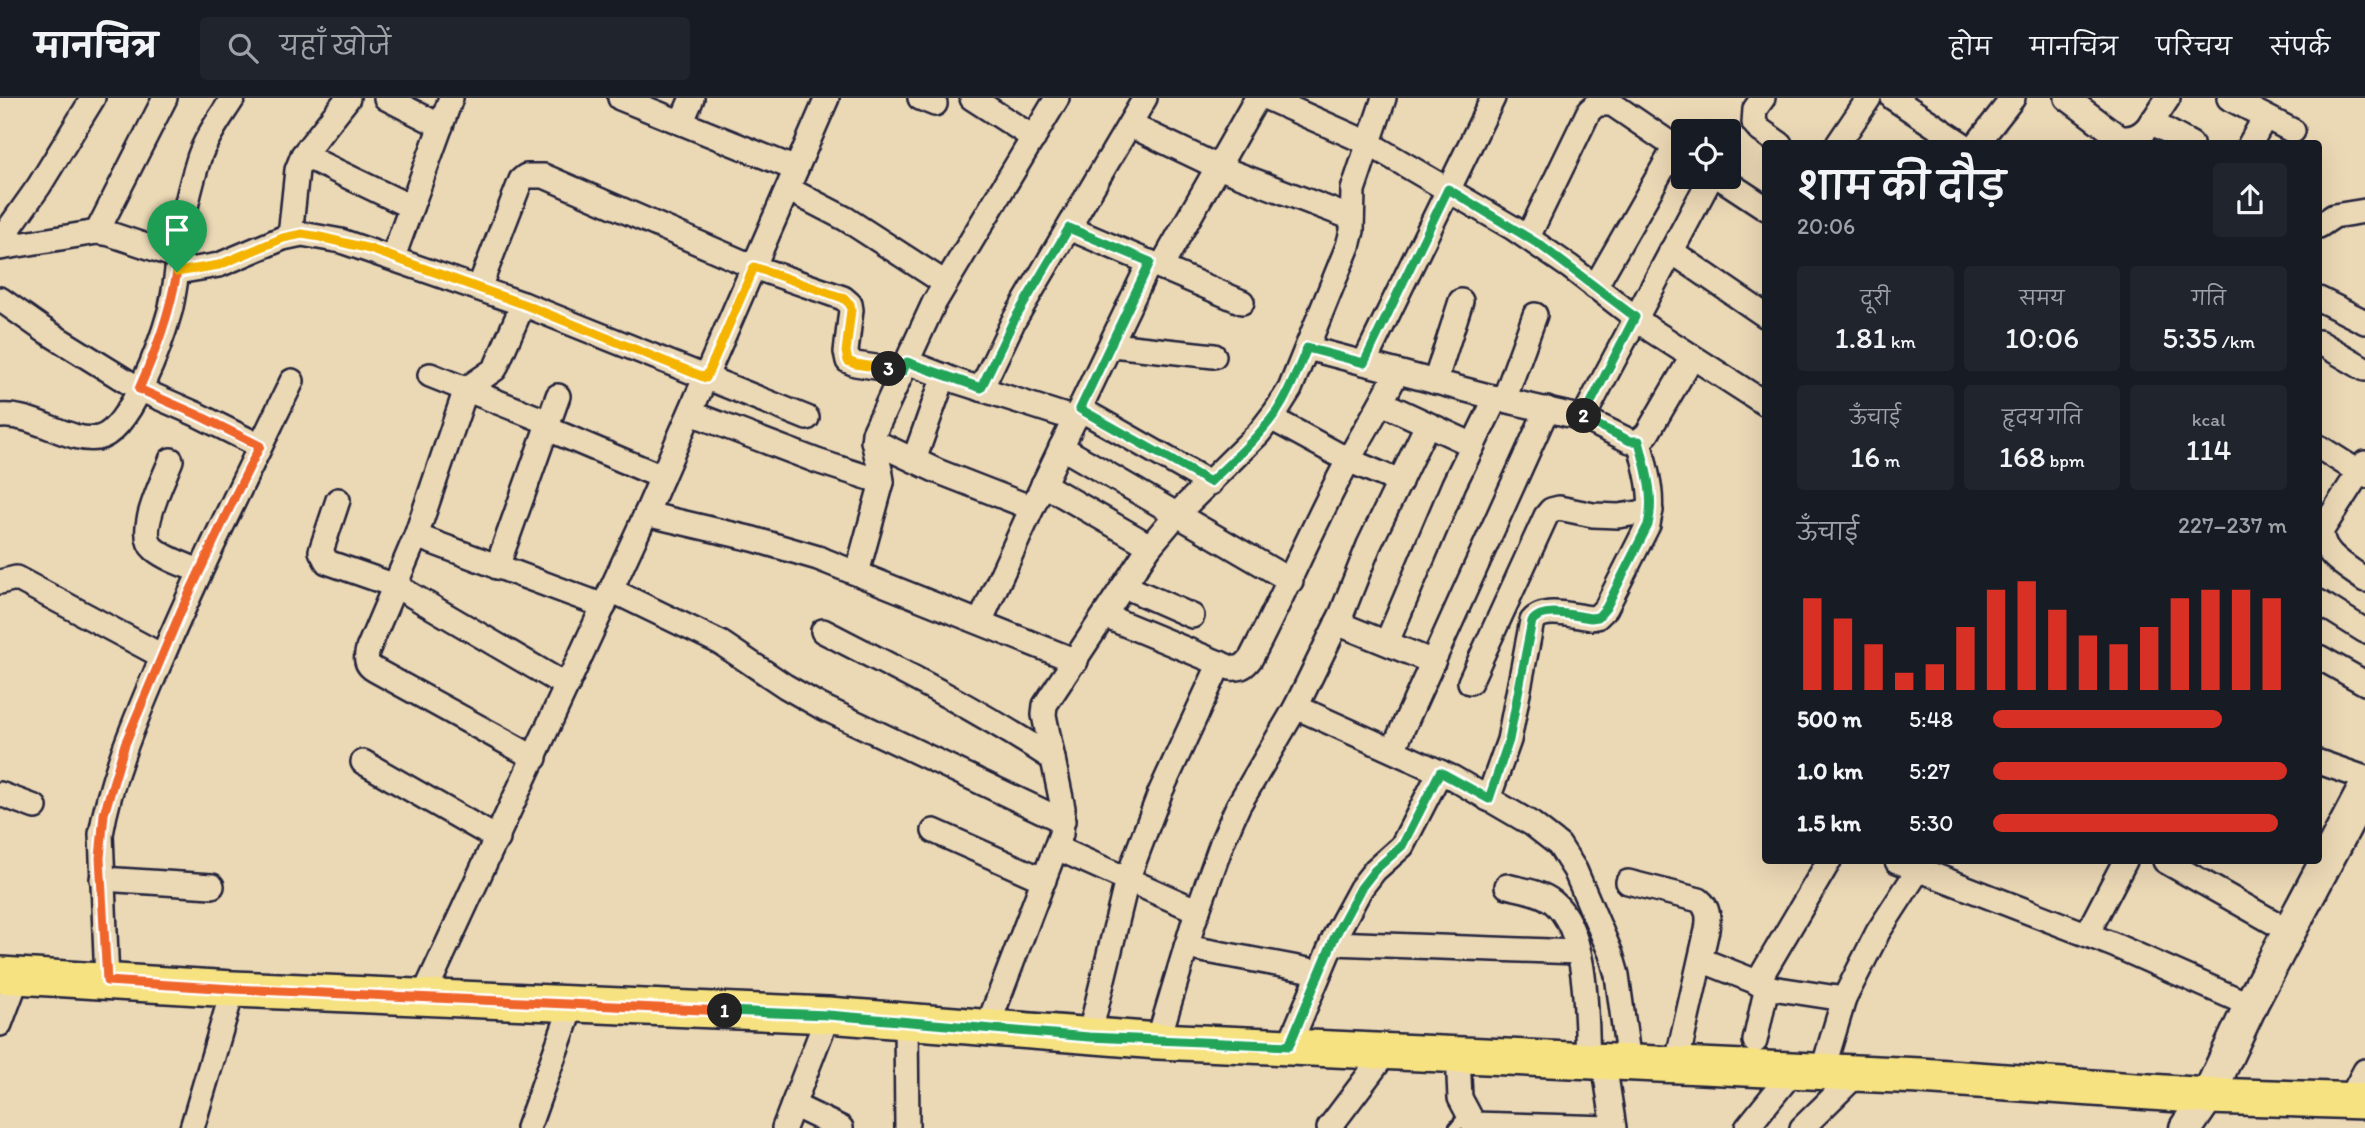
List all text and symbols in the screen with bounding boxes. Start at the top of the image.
search box [200,17,690,80]
text: मानचित्र [35,26,158,65]
icon: search [224,29,262,67]
text: यहाँ खोजें [280,30,391,62]
text: होम [1949,32,1992,61]
text: मानचित्र [2030,32,2118,61]
text: परिचय [2156,32,2232,61]
text: संपर्क [2270,32,2330,61]
map controls [1671,119,1741,189]
button: locate [1671,119,1741,189]
text: शाम की दौड़ [1797,163,2006,209]
button: share [2213,163,2287,237]
pin [147,200,207,272]
icon: arrive [158,211,196,249]
text: 20:06 [1797,212,1855,240]
text: दूरी [1860,287,1890,310]
text: समय [2019,287,2065,310]
text: गति [2191,287,2226,310]
text: 1.81 [1835,319,1886,356]
text: 10:06 [2005,319,2079,356]
text: 5:35 [2162,319,2218,356]
text: km [1886,330,1916,353]
text: /km [2218,330,2255,353]
pin: 3 [872,352,906,386]
text: 3 [883,357,894,380]
pin: 2 [1566,398,1602,434]
text: 2 [1579,404,1589,427]
text: ऊँचाई [1850,406,1901,429]
text: हृदय गति [2002,406,2082,429]
text: kcal [2192,408,2226,431]
text: 114 [2186,431,2232,468]
text: 16 [1850,438,1880,475]
text: 168 [1999,438,2045,475]
text: m [1880,449,1900,472]
text: bpm [2045,449,2085,472]
text: 227–237 m [2178,511,2287,539]
text: ऊँचाई [1797,518,1859,546]
text: 500 m [1797,705,1862,733]
text: 5:48 [1909,705,1953,733]
text: 1.0 km [1797,757,1863,785]
text: 5:27 [1909,757,1950,785]
text: 1.5 km [1797,809,1861,837]
text: 5:30 [1909,809,1953,837]
pin: 1 [708,993,742,1028]
text: 1 [720,999,729,1022]

